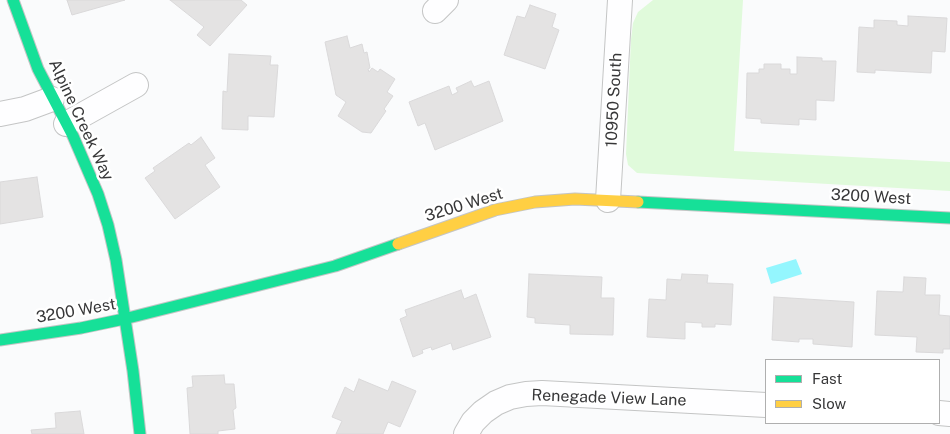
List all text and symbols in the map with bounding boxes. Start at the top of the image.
street label: 10950 South [602,52,626,148]
street label: Alpine Creek Way [44,56,118,184]
street label: 3200 West [423,184,505,226]
street label: 3200 West [830,185,912,209]
street label: 3200 West [35,295,117,327]
legend [765,359,940,424]
text: Fast [812,370,842,387]
street label: Renegade View Lane [531,386,687,410]
text: Slow [812,395,846,412]

